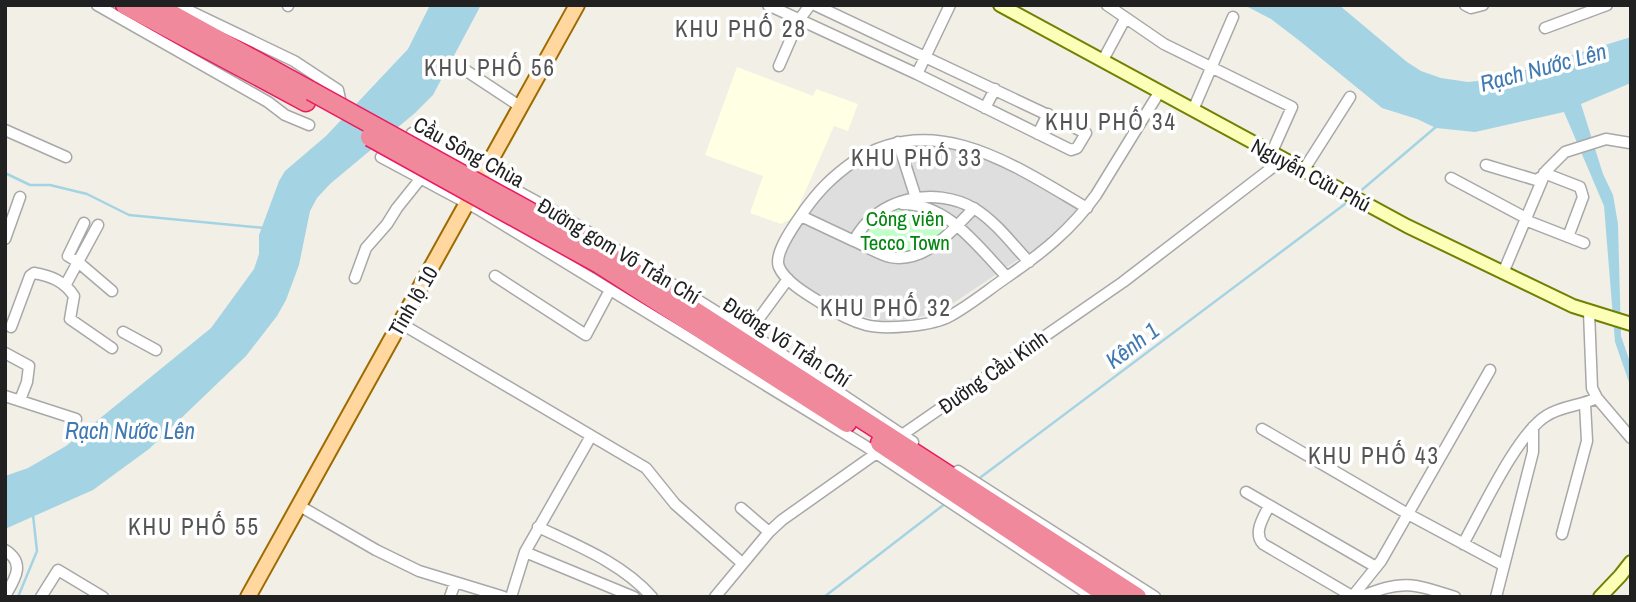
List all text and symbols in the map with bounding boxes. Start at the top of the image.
district label: KHU PHỐ 28 [675,13,807,44]
water label: Rạch Nước Lên [1476,35,1610,99]
district label: KHU PHỐ 56 [424,52,556,83]
district label: KHU PHỐ 34 [1045,106,1177,137]
street label: Cầu Sông Chùa [408,110,530,195]
street label: Nguyễn Cửu Phú [1246,131,1376,219]
district label: KHU PHỐ 33 [851,142,983,173]
street label: Đường gom Võ Trần Chí [532,191,706,311]
park label: Công viên Tecco Town [860,204,950,257]
street label: Tỉnh lộ 10 [381,261,445,341]
street label: Đường Võ Trần Chí [718,290,857,394]
district label: KHU PHỐ 32 [820,292,952,323]
water label: Kênh 1 [1099,315,1165,375]
street label: Đường Cầu Kinh [933,324,1053,420]
water label: Rạch Nước Lên [65,415,195,446]
district label: KHU PHỐ 43 [1308,440,1440,471]
district label: KHU PHỐ 55 [128,511,260,542]

